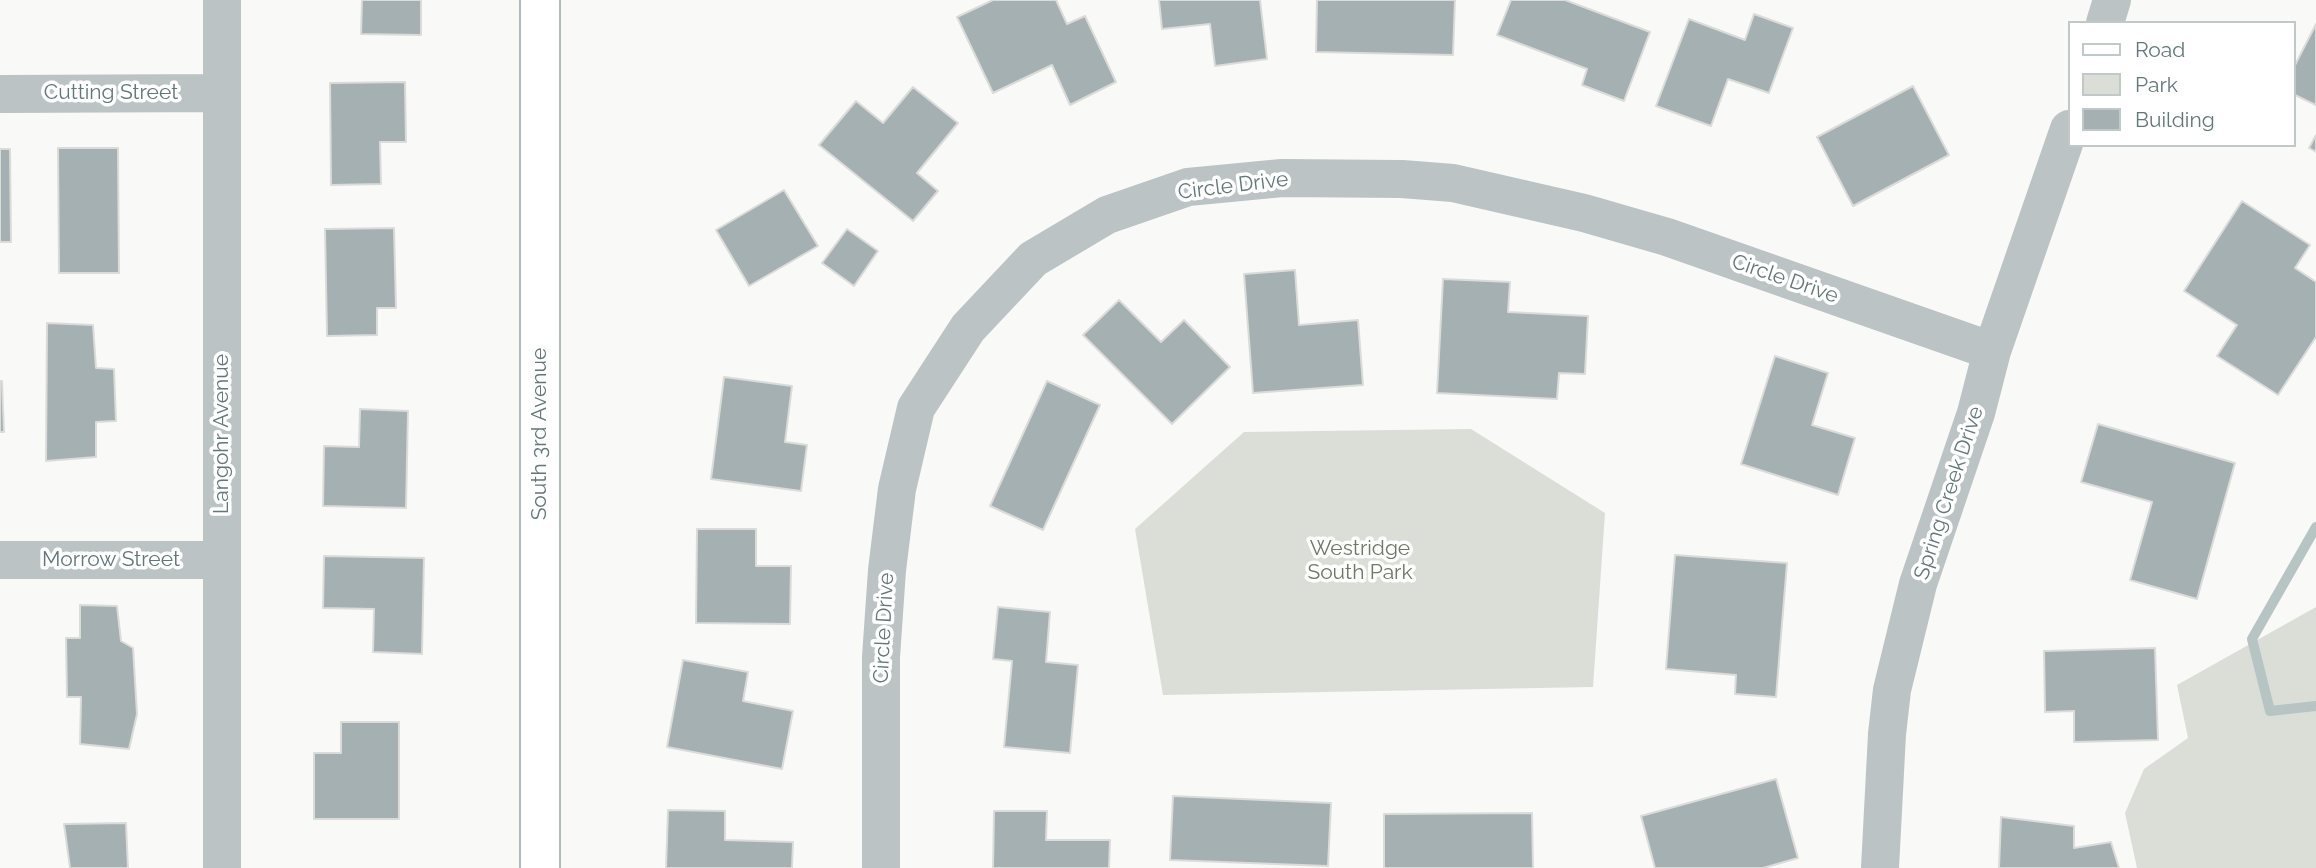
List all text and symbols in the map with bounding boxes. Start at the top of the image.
legend [2068,21,2295,147]
text: Road [2135,37,2185,62]
text: Park [2135,72,2178,97]
street label: Cutting Street [44,80,178,106]
text: Building [2135,107,2215,132]
street label: Circle Drive [1176,167,1290,205]
street label: Circle Drive [1728,249,1842,309]
street label: South 3rd Avenue [527,348,553,520]
street label: Langohr Avenue [209,354,235,514]
street label: Spring Creek Drive [1909,403,1989,583]
park label: Westridge South Park [1307,536,1413,586]
street label: Morrow Street [42,547,180,573]
street label: Circle Drive [869,572,899,684]

